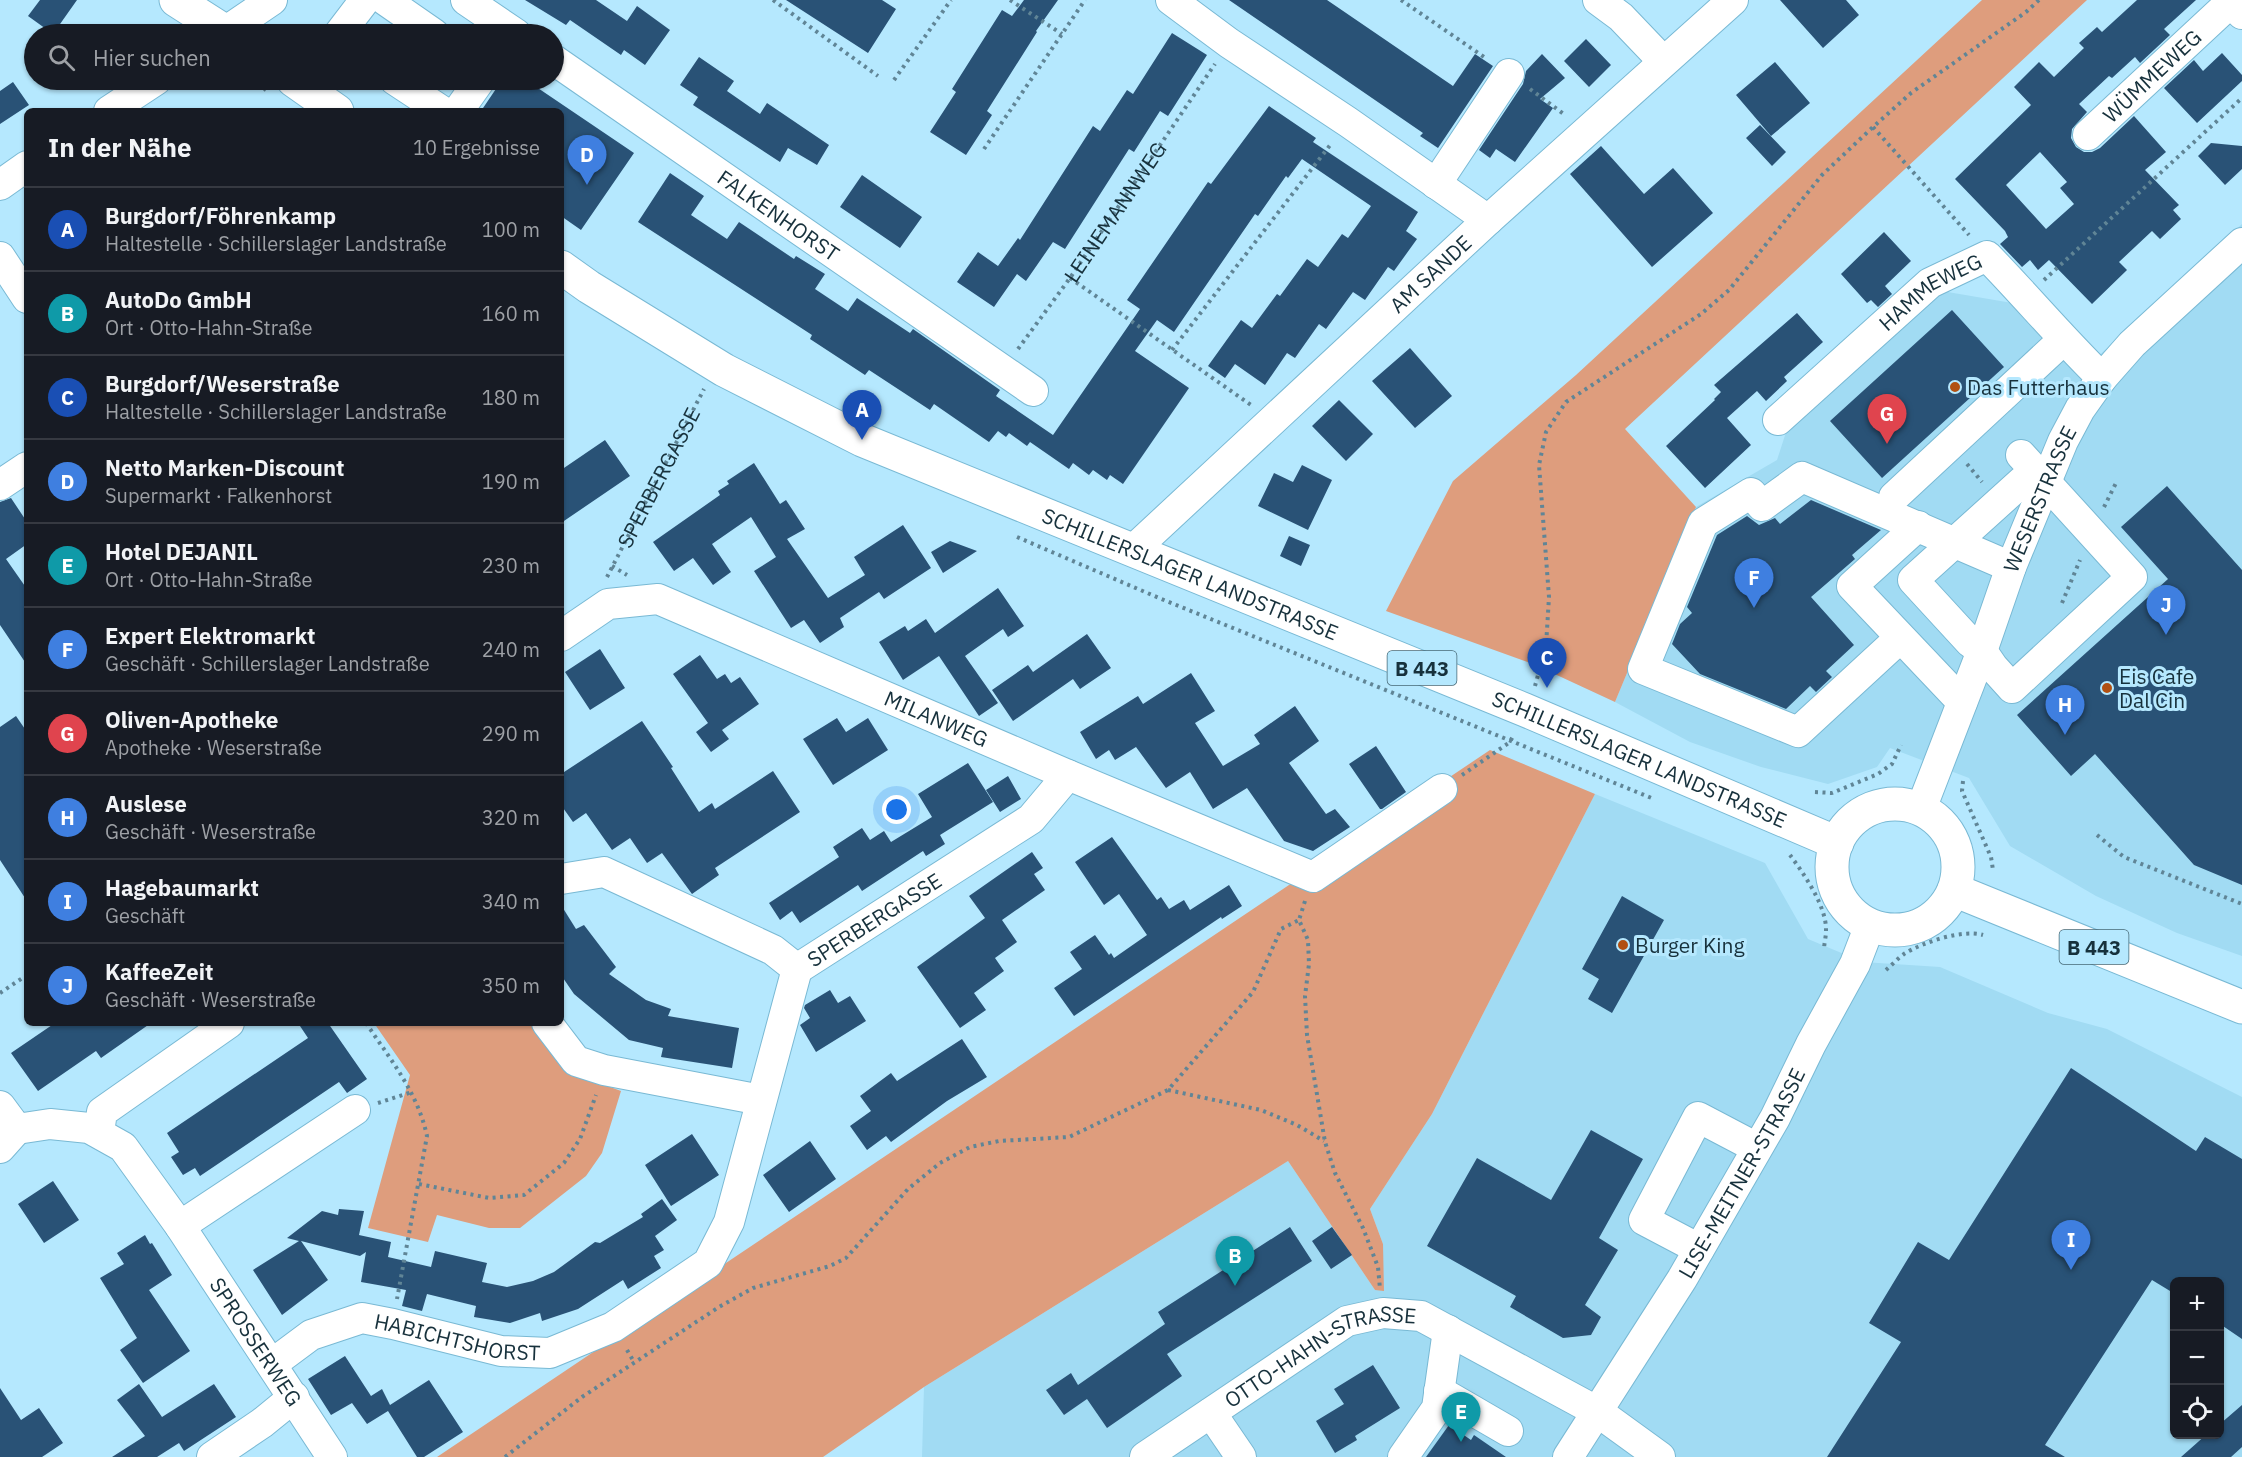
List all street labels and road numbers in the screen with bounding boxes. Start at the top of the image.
street label: WÜMMEWEG [2096,23,2207,129]
street label: LEINEMANNWEG [1057,136,1172,288]
street label: FALKENHORST [712,163,845,267]
street label: AM SANDE [1383,228,1477,319]
street label: HAMMEWEG [1873,247,1986,337]
street label: SPERBERGASSE [611,402,706,552]
street label: WESERSTRASSE [1996,421,2083,576]
street label: SCHILLERSLAGER LANDSTRASSE [1038,501,1343,647]
road number: B 443 [1388,651,1456,685]
street label: MILANWEG [880,684,993,753]
street label: SCHILLERSLAGER LANDSTRASSE [1488,684,1791,834]
street label: SPERBERGASSE [802,866,947,973]
road number: B 443 [2060,930,2128,964]
street label: LISE-MEITNER-STRASSE [1671,1063,1811,1283]
street label: SPROSSERWEG [204,1272,309,1411]
street label: OTTO-HAHN-STRASSE [1219,1299,1417,1414]
street label: HABICHTSHORST [372,1307,541,1367]

